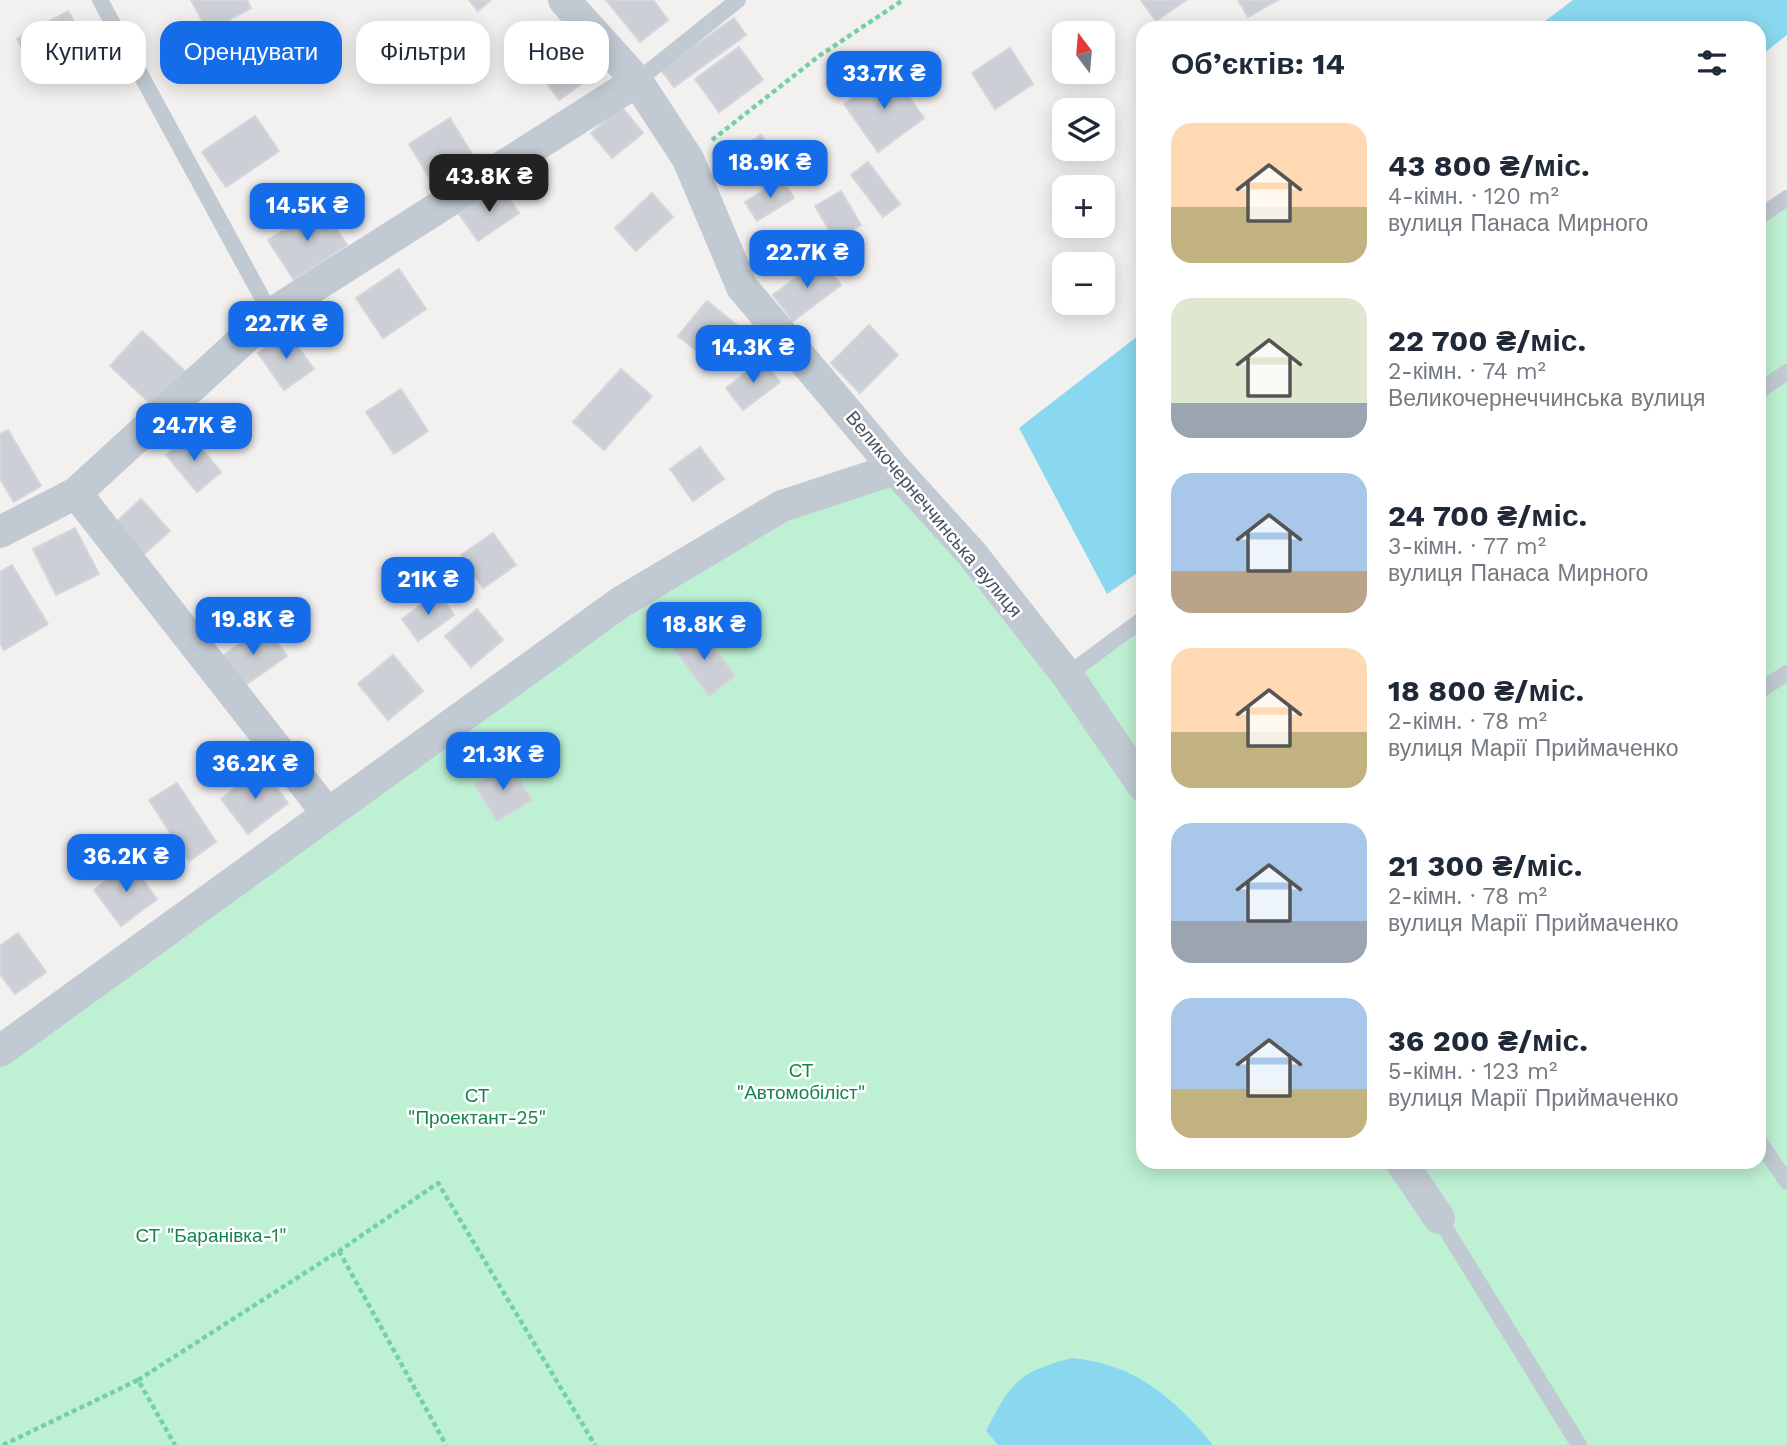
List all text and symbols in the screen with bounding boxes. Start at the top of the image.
chip: Купити [21,21,146,84]
chip: Орендувати [160,21,342,84]
chip: Фільтри [356,21,490,84]
chip: Нове [504,21,609,84]
north arrow [1052,21,1115,84]
map controls [1052,21,1115,315]
icon: filters [1693,44,1731,82]
text: Об’єктів: 14 [1171,46,1345,81]
pin: 33.7K ₴ [819,52,949,111]
text: 33.7K ₴ [842,60,926,87]
button: layers [1052,98,1115,161]
pin: 18.9K ₴ [705,140,835,200]
text: 43 800 ₴/міс. [1388,148,1590,183]
text: 18.9K ₴ [729,149,811,176]
icon: home [1227,151,1311,235]
pin: 43.8K ₴ [424,154,554,214]
text: 43.8K ₴ [445,163,533,190]
button: + [1052,175,1115,238]
text: 4-кімн. · 120 m² [1388,183,1559,210]
pin: 14.5K ₴ [242,184,372,243]
text: 14.5K ₴ [266,192,348,219]
text: вулиця Панаса Мирного [1388,210,1648,237]
pin: 22.7K ₴ [742,230,872,290]
text: 22.7K ₴ [765,239,849,266]
button: − [1052,252,1115,315]
pin: 22.7K ₴ [221,302,351,361]
text: 22.7K ₴ [244,310,328,337]
text: 22 700 ₴/міс. [1388,323,1586,358]
pin: 14.3K ₴ [688,326,818,385]
icon: home [1227,326,1311,410]
text: 14.3K ₴ [712,334,794,361]
text: 2-кімн. · 74 m² [1388,358,1546,385]
text: Великочернеччинська вулиця [1388,385,1705,412]
pin: 24.7K ₴ [129,404,259,463]
street label: Великочернеччинська вулиця [841,406,1027,622]
text: 24.7K ₴ [152,412,236,439]
text: 24 700 ₴/міс. [1388,498,1587,533]
icon: home [1227,501,1311,585]
text: 3-кімн. · 77 m² [1388,533,1546,560]
pin: 21K ₴ [379,558,477,617]
text: вулиця Панаса Мирного [1388,560,1648,587]
text: 21K ₴ [397,566,459,593]
pin: 19.8K ₴ [188,598,318,657]
pin: 18.8K ₴ [639,602,769,662]
text: 19.8K ₴ [212,606,294,633]
text: 18.8K ₴ [662,611,746,638]
text: 18 800 ₴/міс. [1388,673,1584,708]
icon: home [1227,676,1311,760]
text: 2-кімн. · 78 m² [1388,708,1547,735]
pin: 21.3K ₴ [438,732,568,792]
text: вулиця Марії Приймаченко [1388,735,1679,762]
text: 21.3K ₴ [462,741,544,768]
pin: 36.2K ₴ [190,742,320,801]
text: 36.2K ₴ [212,750,298,777]
pin: 36.2K ₴ [61,834,191,894]
text: 36.2K ₴ [83,843,169,870]
text: 21 300 ₴/міс. [1388,848,1582,883]
icon: home [1227,851,1311,935]
text: 2-кімн. · 78 m² [1388,883,1547,910]
text: вулиця Марії Приймаченко [1388,910,1679,937]
text: 36 200 ₴/міс. [1388,1023,1588,1058]
icon: home [1227,1026,1311,1110]
text: 5-кімн. · 123 m² [1388,1058,1557,1085]
park label: СТ "Автомобіліст" [737,1059,865,1104]
park label: СТ "Проектант-25" [408,1084,546,1129]
text: вулиця Марії Приймаченко [1388,1085,1679,1112]
park label: СТ "Баранівка-1" [135,1224,287,1247]

